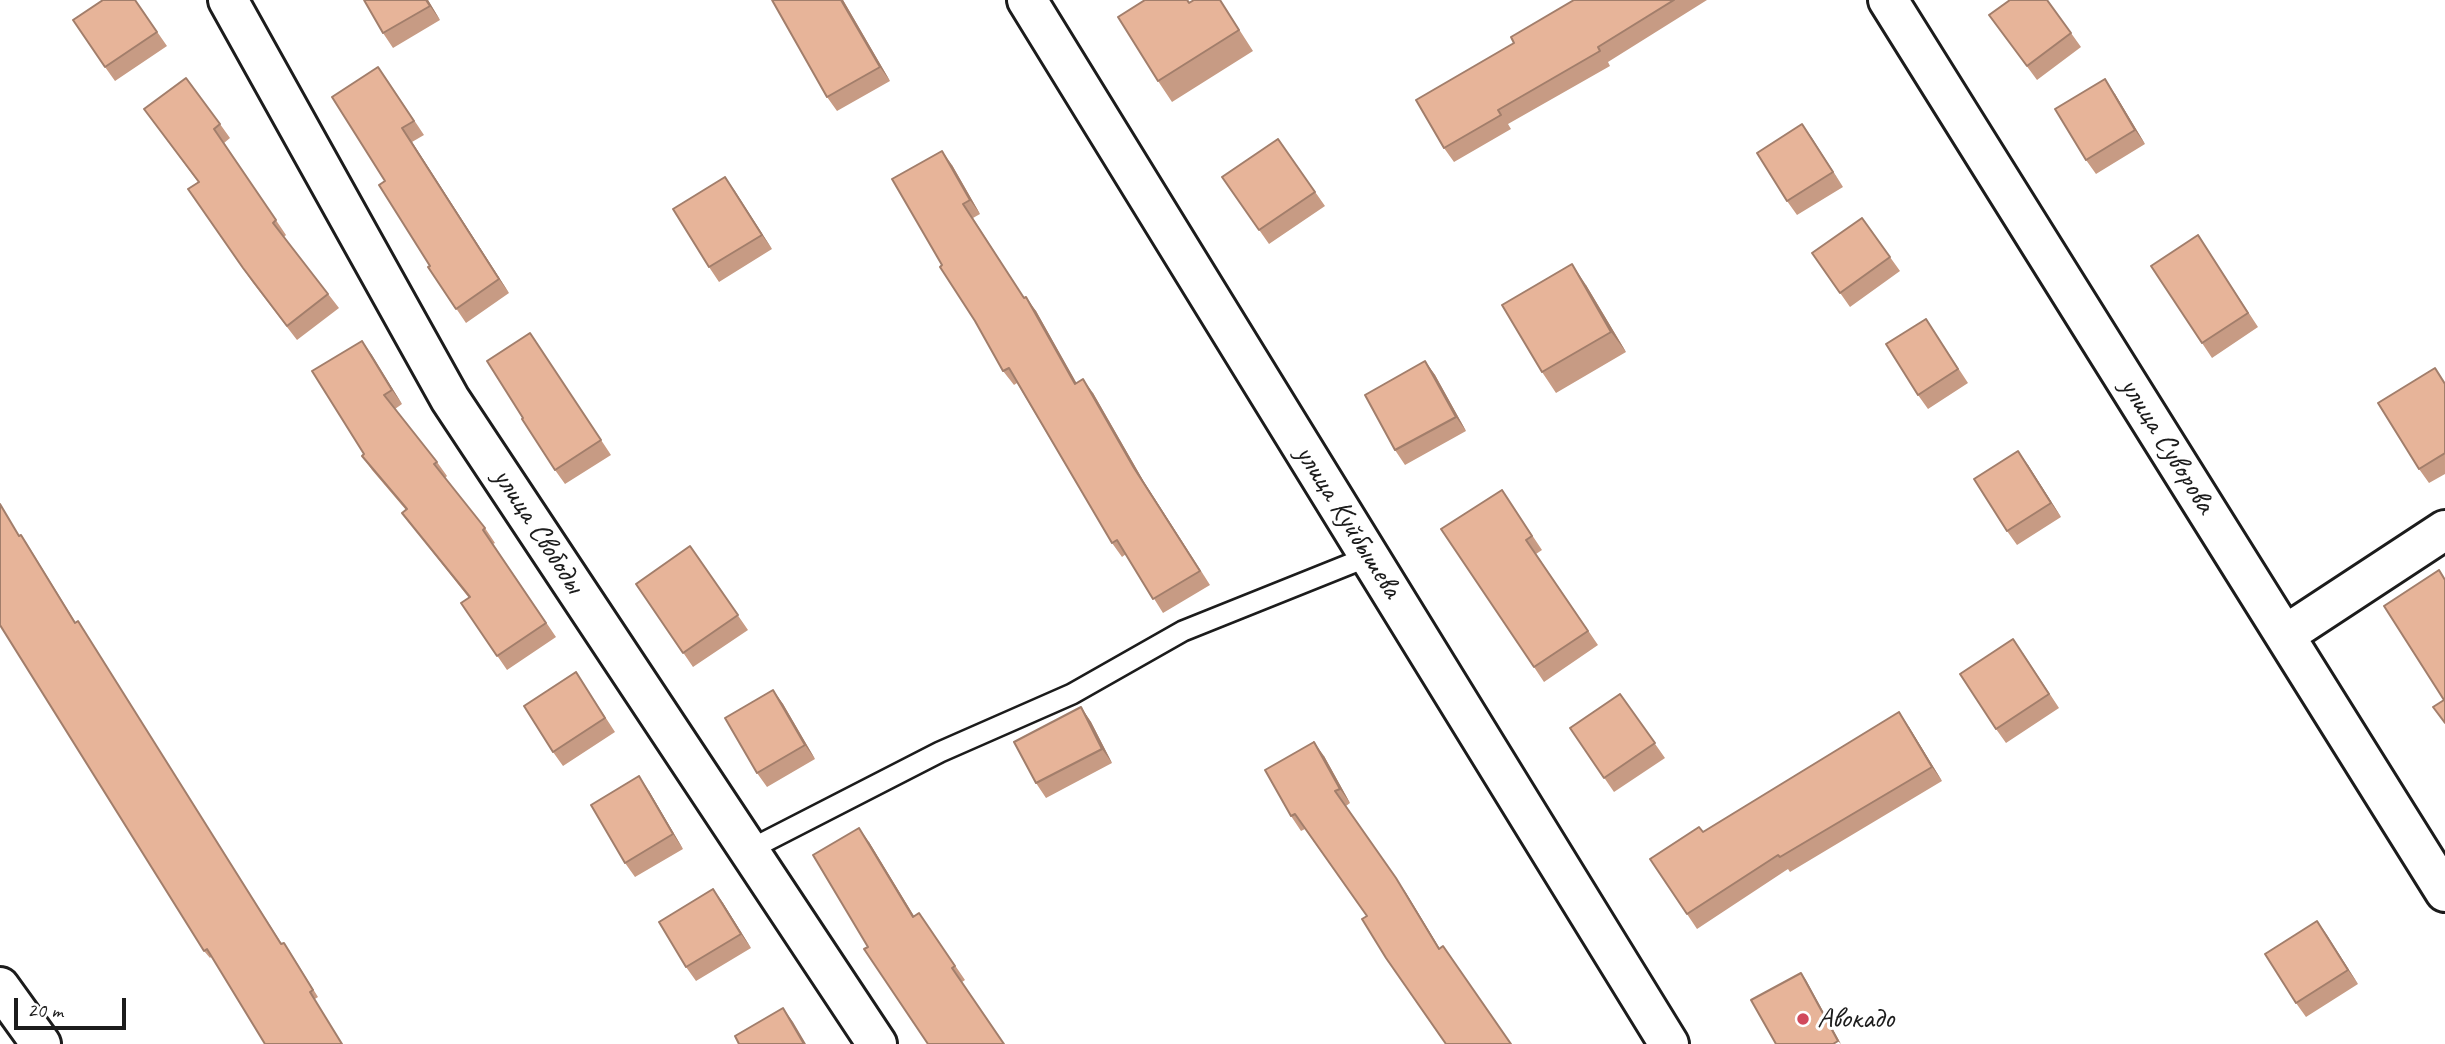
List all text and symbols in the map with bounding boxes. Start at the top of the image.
street label: улица Суворова [2111,371,2223,521]
street label: улица Куйбышева [1287,439,1409,605]
street label: улица Свободы [484,462,592,600]
scale bar [18,984,130,1028]
text: 20 m [27,997,63,1023]
place label: Авокадо [1817,1001,1894,1037]
marker: Авокадо [1795,1011,1811,1027]

